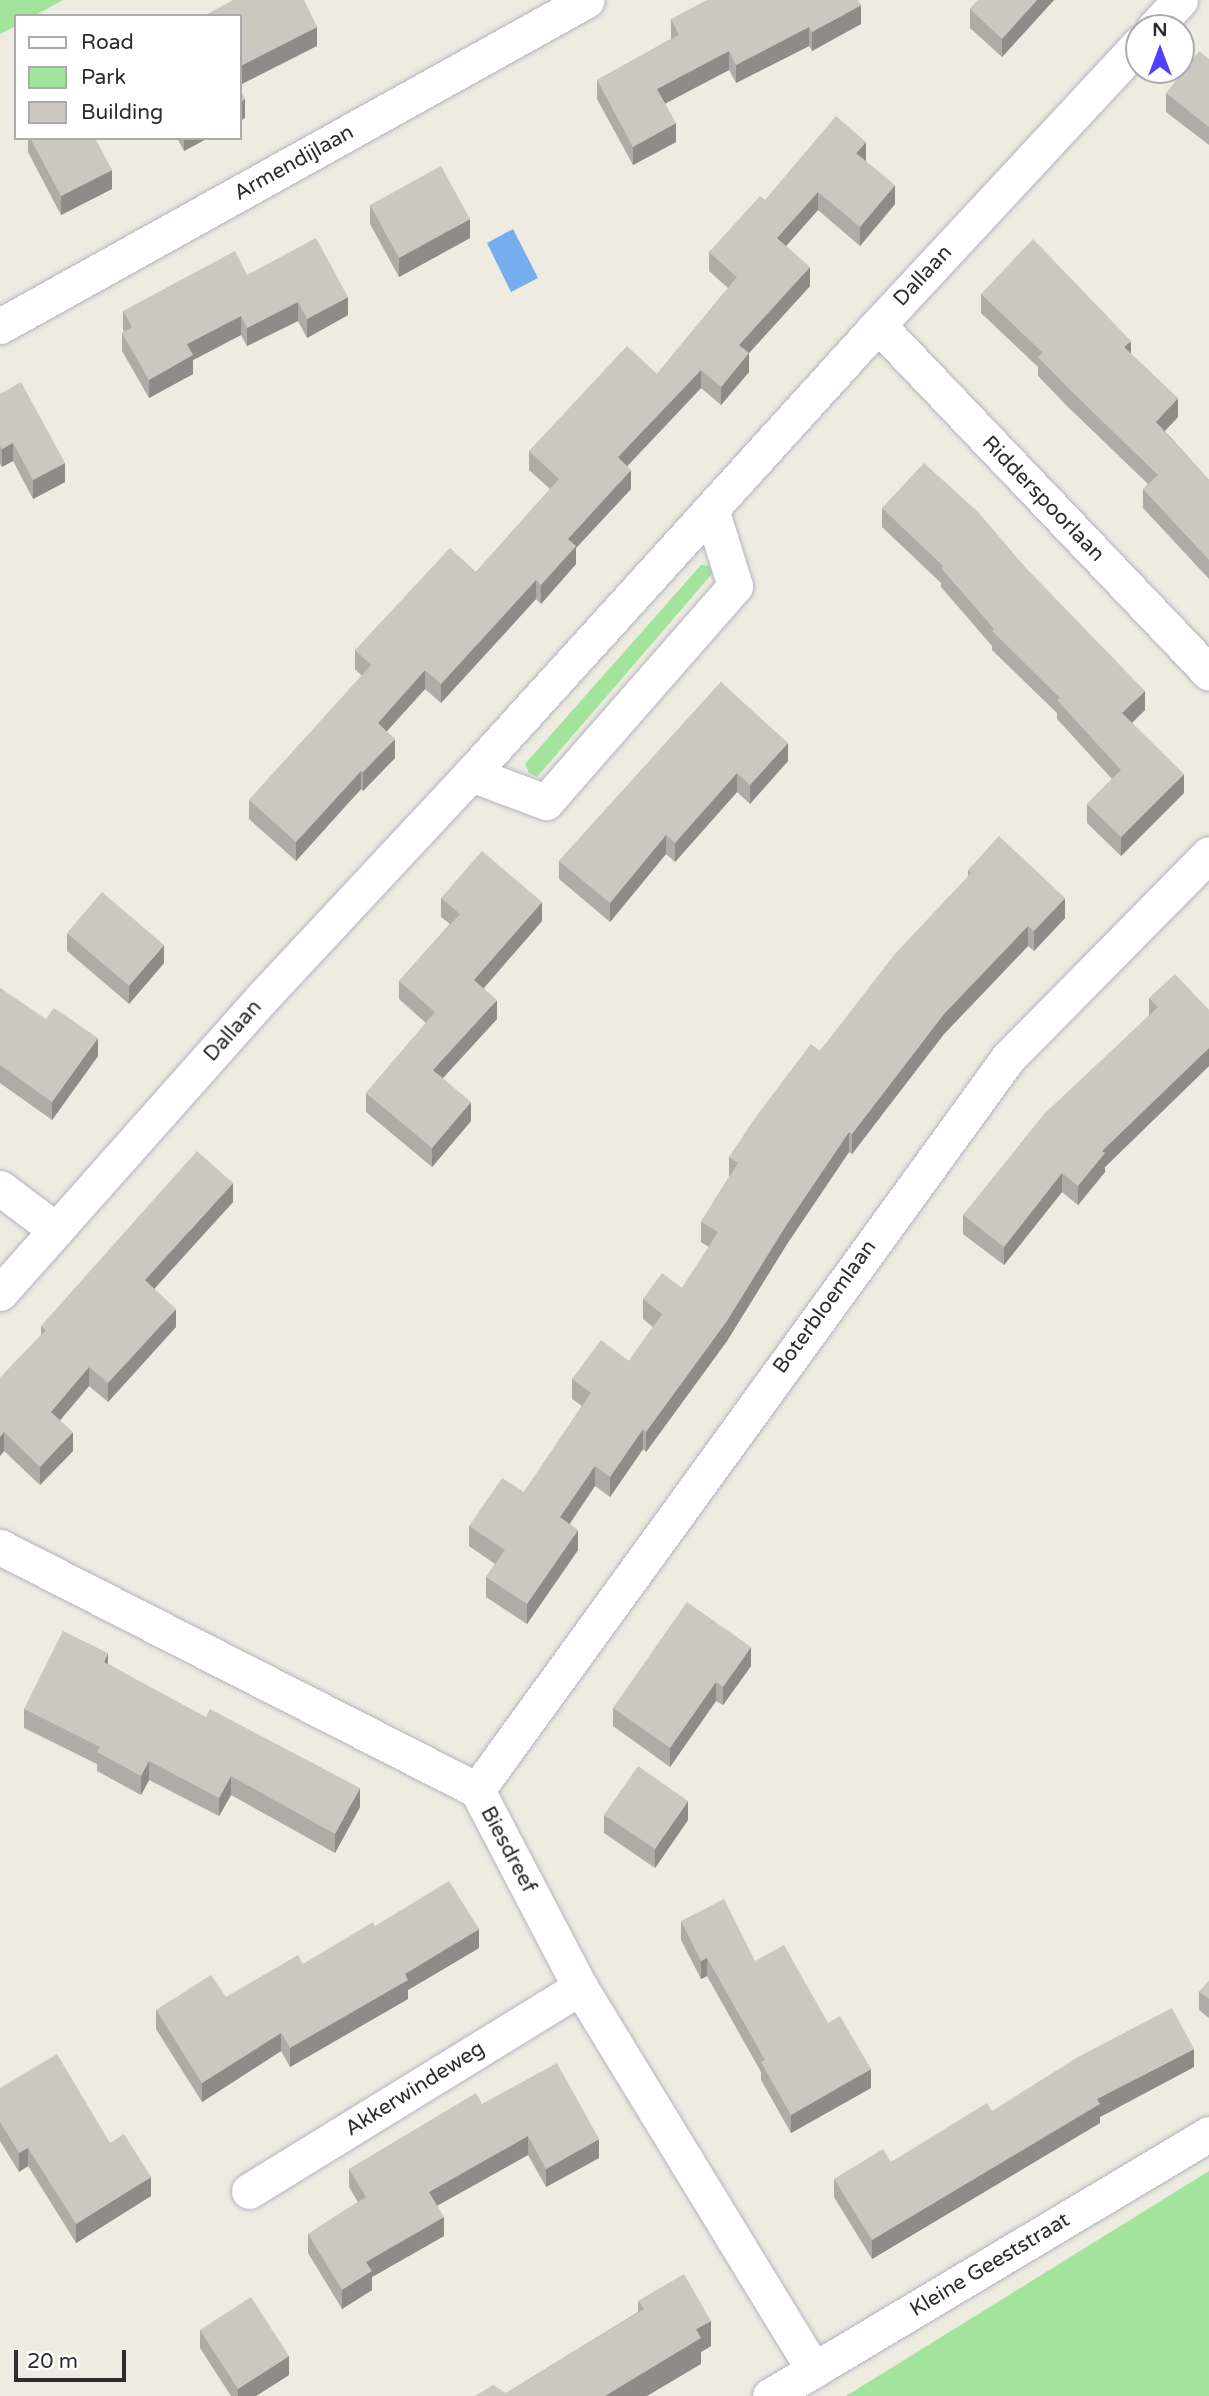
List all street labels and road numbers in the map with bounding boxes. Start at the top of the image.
street label: Armendijlaan [230,120,358,206]
street label: Dallaan [888,240,958,312]
street label: Ridderspoorlaan [977,431,1109,567]
street label: Dallaan [199,995,267,1067]
street label: Boterbloemlaan [768,1235,882,1379]
street label: Biesdreef [475,1802,541,1898]
street label: Akkerwindeweg [341,2036,489,2142]
street label: Kleine Geeststraat [906,2207,1074,2323]

